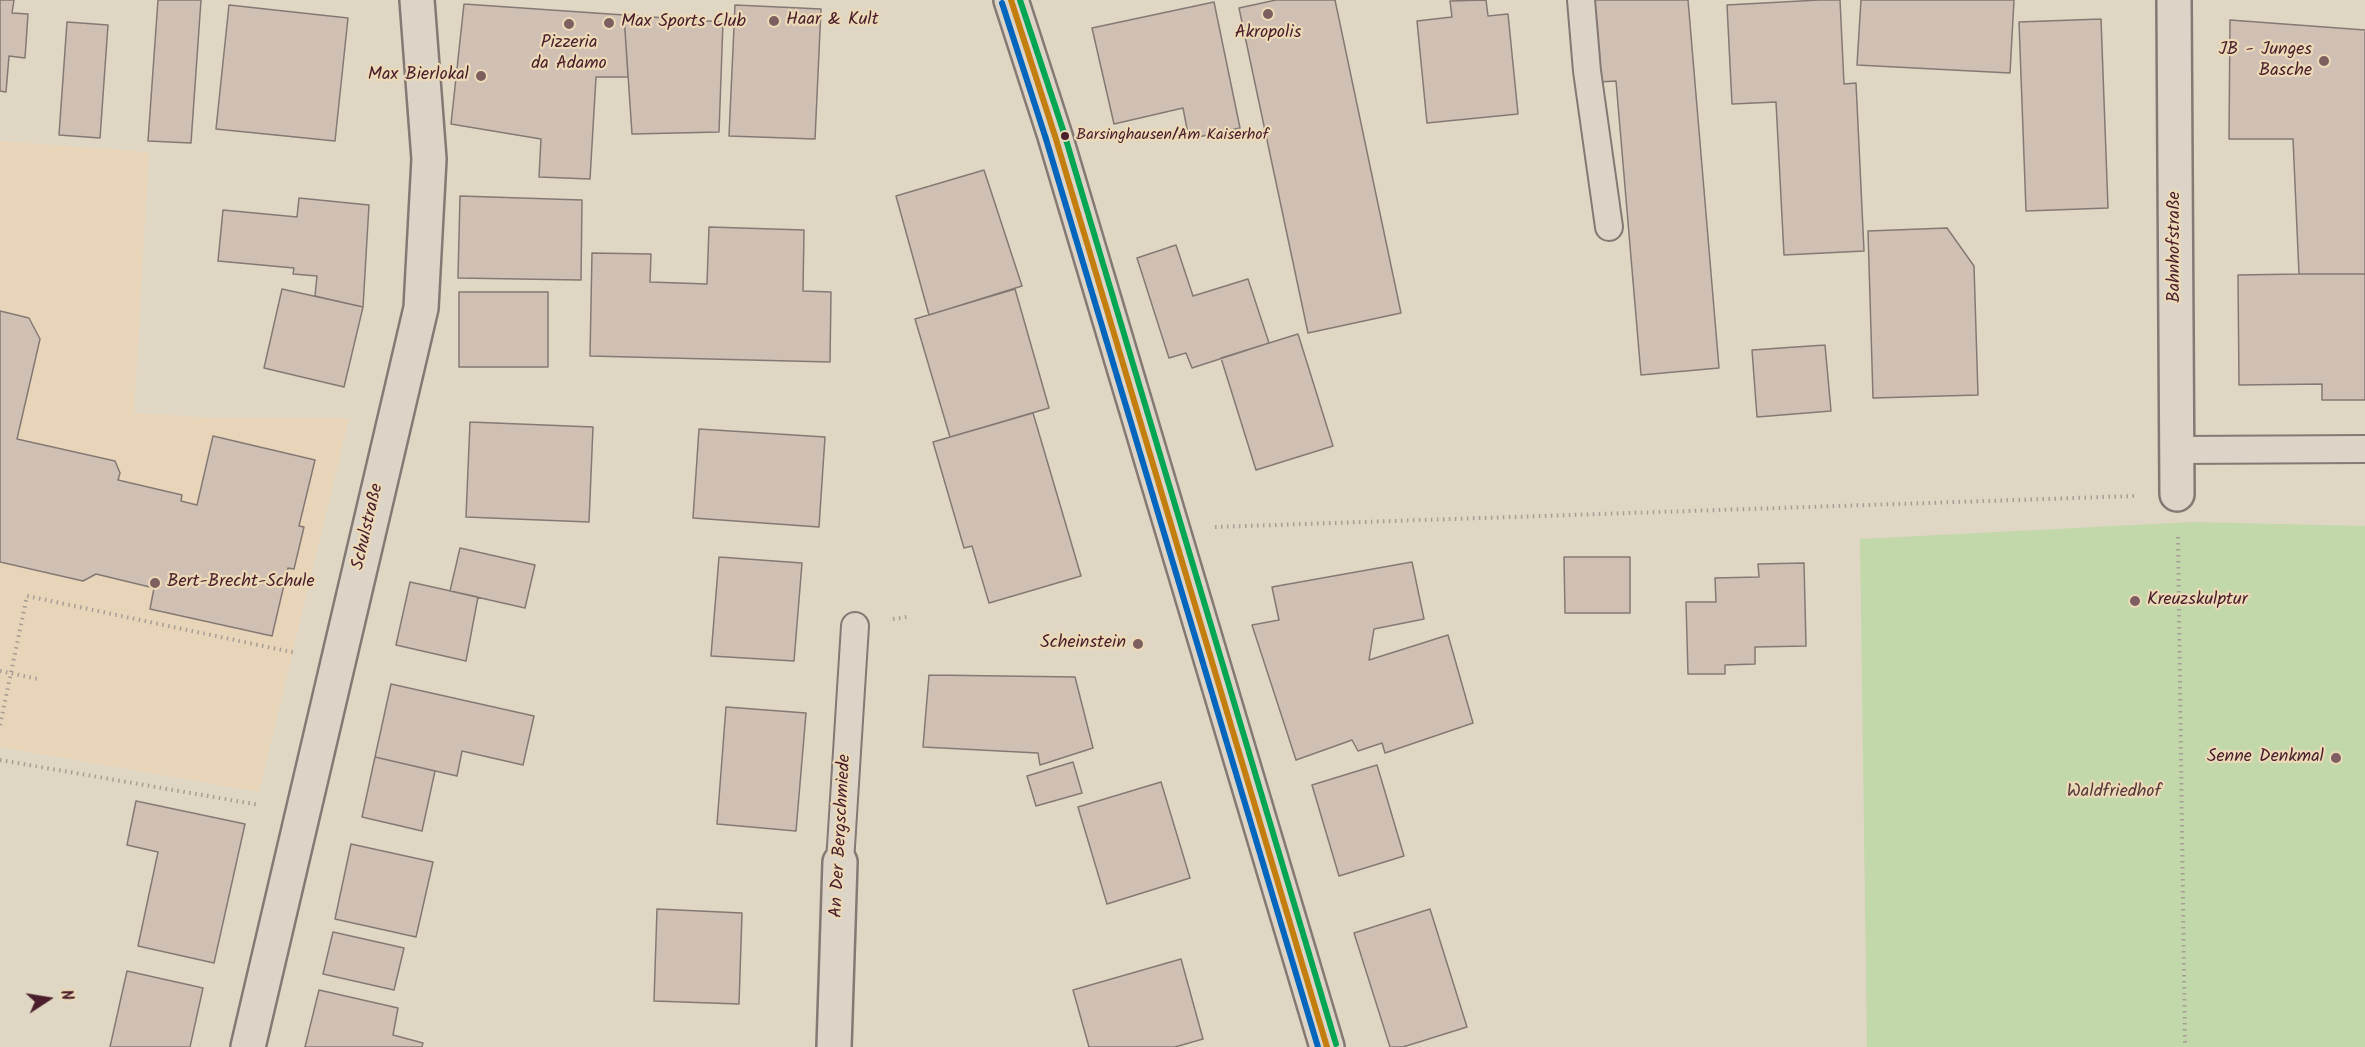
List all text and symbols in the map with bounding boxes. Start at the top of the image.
marker: Akropolis [1261,7,1275,21]
place label: Haar & Kult [786,10,879,32]
place label: Max Sports Club [621,12,746,34]
marker: Haar & Kult [767,14,781,28]
marker: Max Sports Club [602,16,616,30]
marker: Pizzeria da Adamo [562,17,576,31]
place label: Akropolis [1235,23,1301,45]
place label: Pizzeria da Adamo [531,33,607,76]
place label: JB - Junges Basche [2218,40,2312,82]
marker: JB - Junges Basche [2317,54,2331,68]
place label: Max Bierlokal [368,65,469,87]
marker: Max Bierlokal [474,69,488,83]
place label: Barsinghausen/Am Kaiserhof [1076,126,1269,146]
marker: Barsinghausen/Am Kaiserhof [1059,130,1071,142]
street label: Bahnhofstraße [2165,191,2187,303]
street label: Schulstraße [349,482,389,572]
place label: Bert-Brecht-Schule [167,572,315,594]
marker: Bert-Brecht-Schule [148,576,162,590]
place label: Kreuzskulptur [2147,590,2248,612]
marker: Kreuzskulptur [2128,594,2142,608]
place label: Scheinstein [1040,633,1126,655]
marker: Scheinstein [1131,637,1145,651]
place label: Senne Denkmal [2207,747,2324,769]
marker: Senne Denkmal [2329,751,2343,765]
street label: An Der Bergschmiede [827,754,857,918]
park label: Waldfriedhof [2067,782,2161,804]
north arrow [18,969,78,1029]
text: N [53,988,79,1003]

